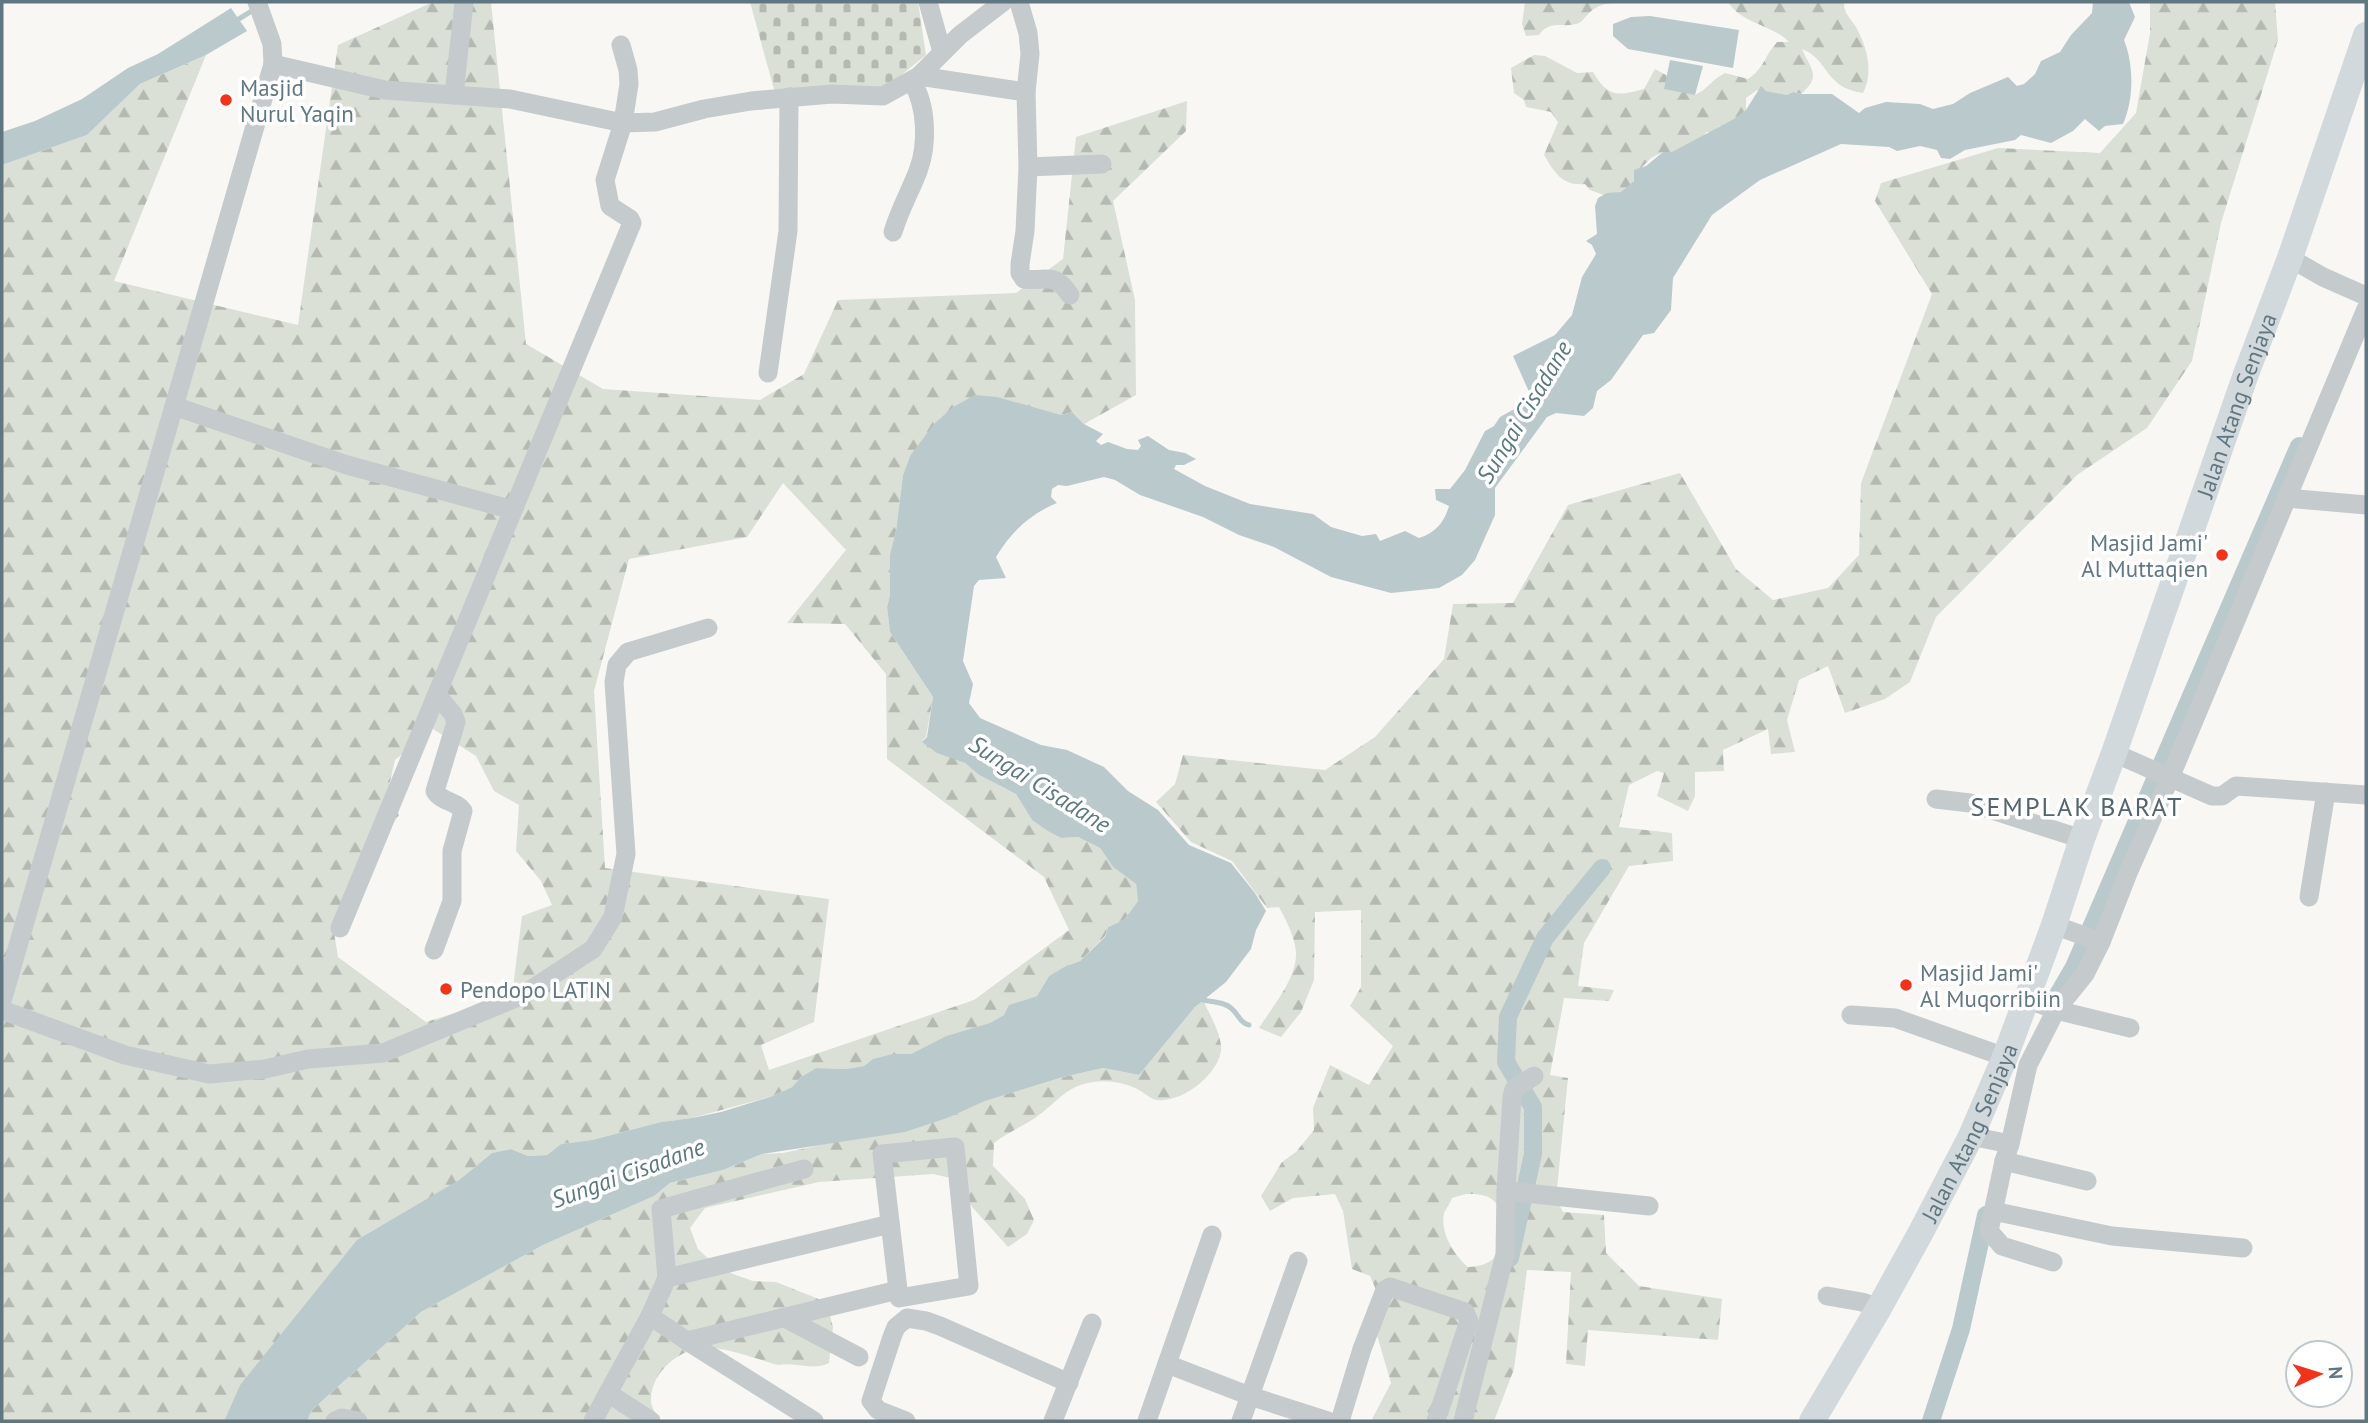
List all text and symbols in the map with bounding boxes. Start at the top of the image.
place label: Masjid Nurul Yaqin [240,73,354,128]
marker: Masjid Nurul Yaqin [218,92,234,108]
street label: Jalan Atang Senjaya [2189,309,2282,502]
water label: Sungai Cisadane [1469,335,1579,489]
place label: Masjid Jami' Al Muttaqien [2081,528,2208,583]
marker: Masjid Jami' Al Muttaqien [2214,547,2230,563]
water label: Sungai Cisadane [964,728,1116,840]
district label: SEMPLAK BARAT [1971,790,2183,823]
place label: Masjid Jami' Al Muqorribiin [1920,958,2061,1013]
place label: Pendopo LATIN [460,975,611,1004]
marker: Masjid Jami' Al Muqorribiin [1898,977,1914,993]
marker: Pendopo LATIN [438,981,454,997]
street label: Jalan Atang Senjaya [1914,1039,2023,1227]
water label: Sungai Cisadane [547,1131,709,1215]
north arrow [2284,1339,2354,1409]
text: N [2324,1366,2348,1380]

